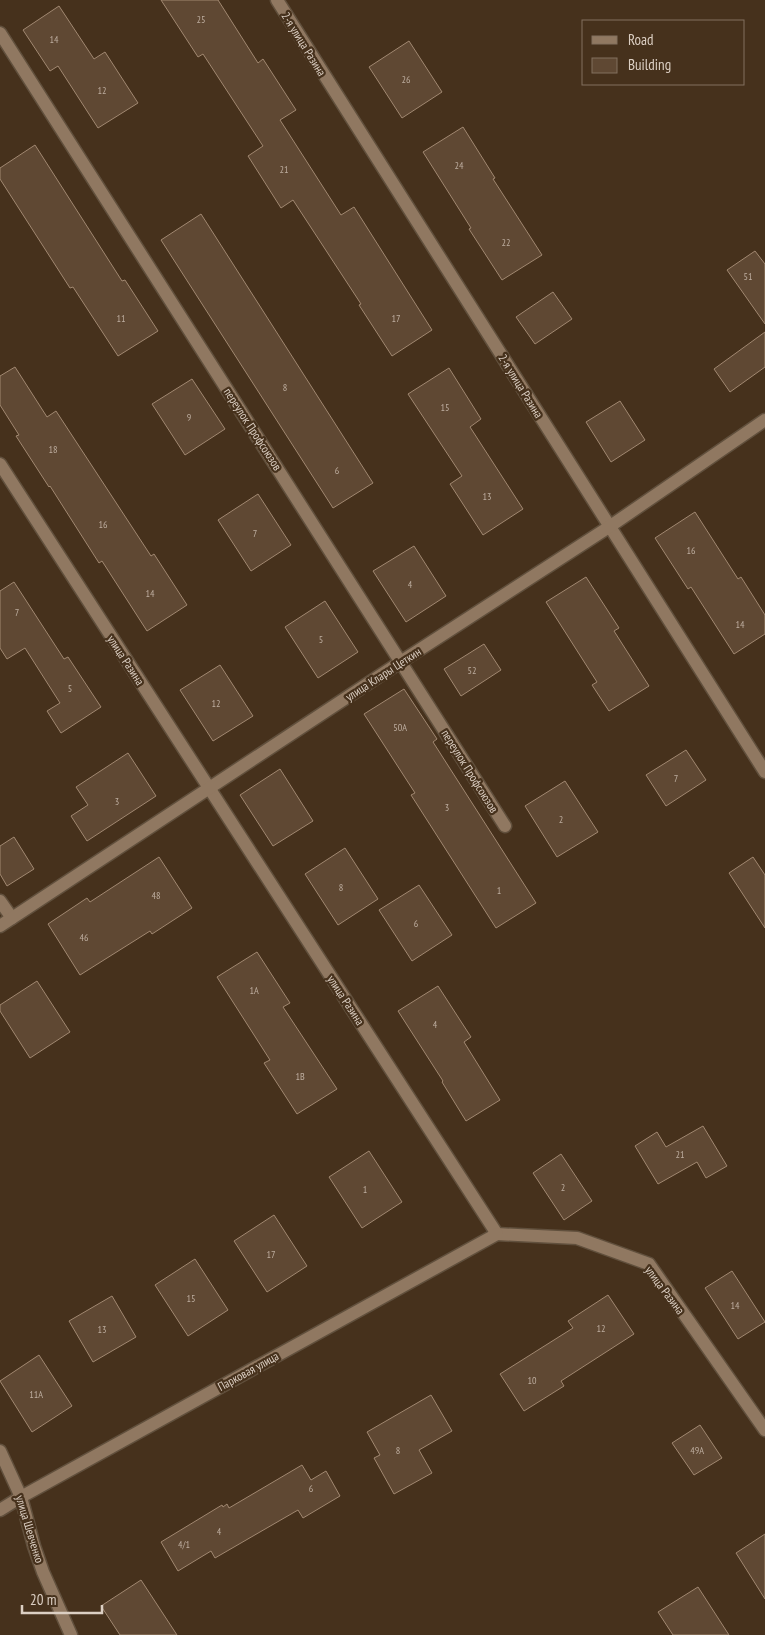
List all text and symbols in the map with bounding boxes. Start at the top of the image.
street label: 2-я улица Разина [278,9,330,79]
house number: 25 [197,13,206,26]
legend [582,20,745,85]
text: Road [628,30,654,49]
house number: 14 [50,33,59,46]
text: Building [628,55,671,74]
house number: 26 [402,73,411,86]
house number: 12 [98,84,107,97]
house number: 24 [455,159,464,172]
house number: 21 [280,163,289,176]
house number: 22 [502,236,511,249]
house number: 51 [744,270,753,283]
house number: 11 [117,312,126,325]
house number: 17 [392,312,401,325]
street label: 2-я улица Разина [495,351,547,421]
house number: 8 [283,381,287,394]
street label: переулок Профсоюзов [221,385,285,473]
house number: 15 [441,401,450,414]
house number: 9 [187,411,191,424]
house number: 18 [49,443,58,456]
house number: 6 [335,464,340,477]
house number: 13 [483,490,492,503]
house number: 16 [99,518,108,531]
house number: 7 [253,527,257,540]
house number: 16 [687,544,696,557]
house number: 4 [408,578,413,591]
house number: 14 [146,587,155,600]
house number: 7 [15,606,19,619]
house number: 14 [736,618,745,631]
street label: улица Разина [104,632,148,688]
house number: 5 [319,633,323,646]
street label: улица Клары Цеткин [342,644,424,704]
house number: 52 [468,664,477,677]
house number: 5 [68,682,72,695]
house number: 12 [212,697,221,710]
house number: 50А [393,721,407,734]
street label: переулок Профсоюзов [438,727,502,816]
house number: 7 [674,772,678,785]
house number: 3 [115,795,119,808]
house number: 3 [445,801,449,814]
house number: 2 [559,813,563,826]
house number: 8 [339,881,343,894]
house number: 1 [497,884,501,897]
house number: 48 [152,889,161,902]
house number: 6 [414,917,419,930]
house number: 46 [80,931,89,944]
street label: улица Разина [324,972,368,1028]
house number: 1А [249,984,259,997]
house number: 4 [433,1018,438,1031]
house number: 1В [295,1070,305,1083]
house number: 21 [676,1148,685,1161]
house number: 2 [561,1181,565,1194]
house number: 1 [363,1183,367,1196]
house number: 17 [267,1248,276,1261]
street label: улица Разина [642,1263,688,1317]
house number: 15 [187,1292,196,1305]
house number: 14 [731,1299,740,1312]
house number: 12 [597,1322,606,1335]
house number: 13 [98,1323,107,1336]
street label: Парковая улица [215,1348,281,1394]
house number: 10 [528,1374,537,1387]
house number: 11А [29,1388,43,1401]
house number: 8 [396,1444,400,1457]
house number: 49А [690,1444,704,1457]
house number: 6 [309,1482,314,1495]
street label: улица Шевченко [13,1493,47,1565]
house number: 4 [217,1525,222,1538]
house number: 4/1 [178,1538,190,1551]
scale bar [22,1582,102,1614]
text: 20 m [30,1590,56,1609]

